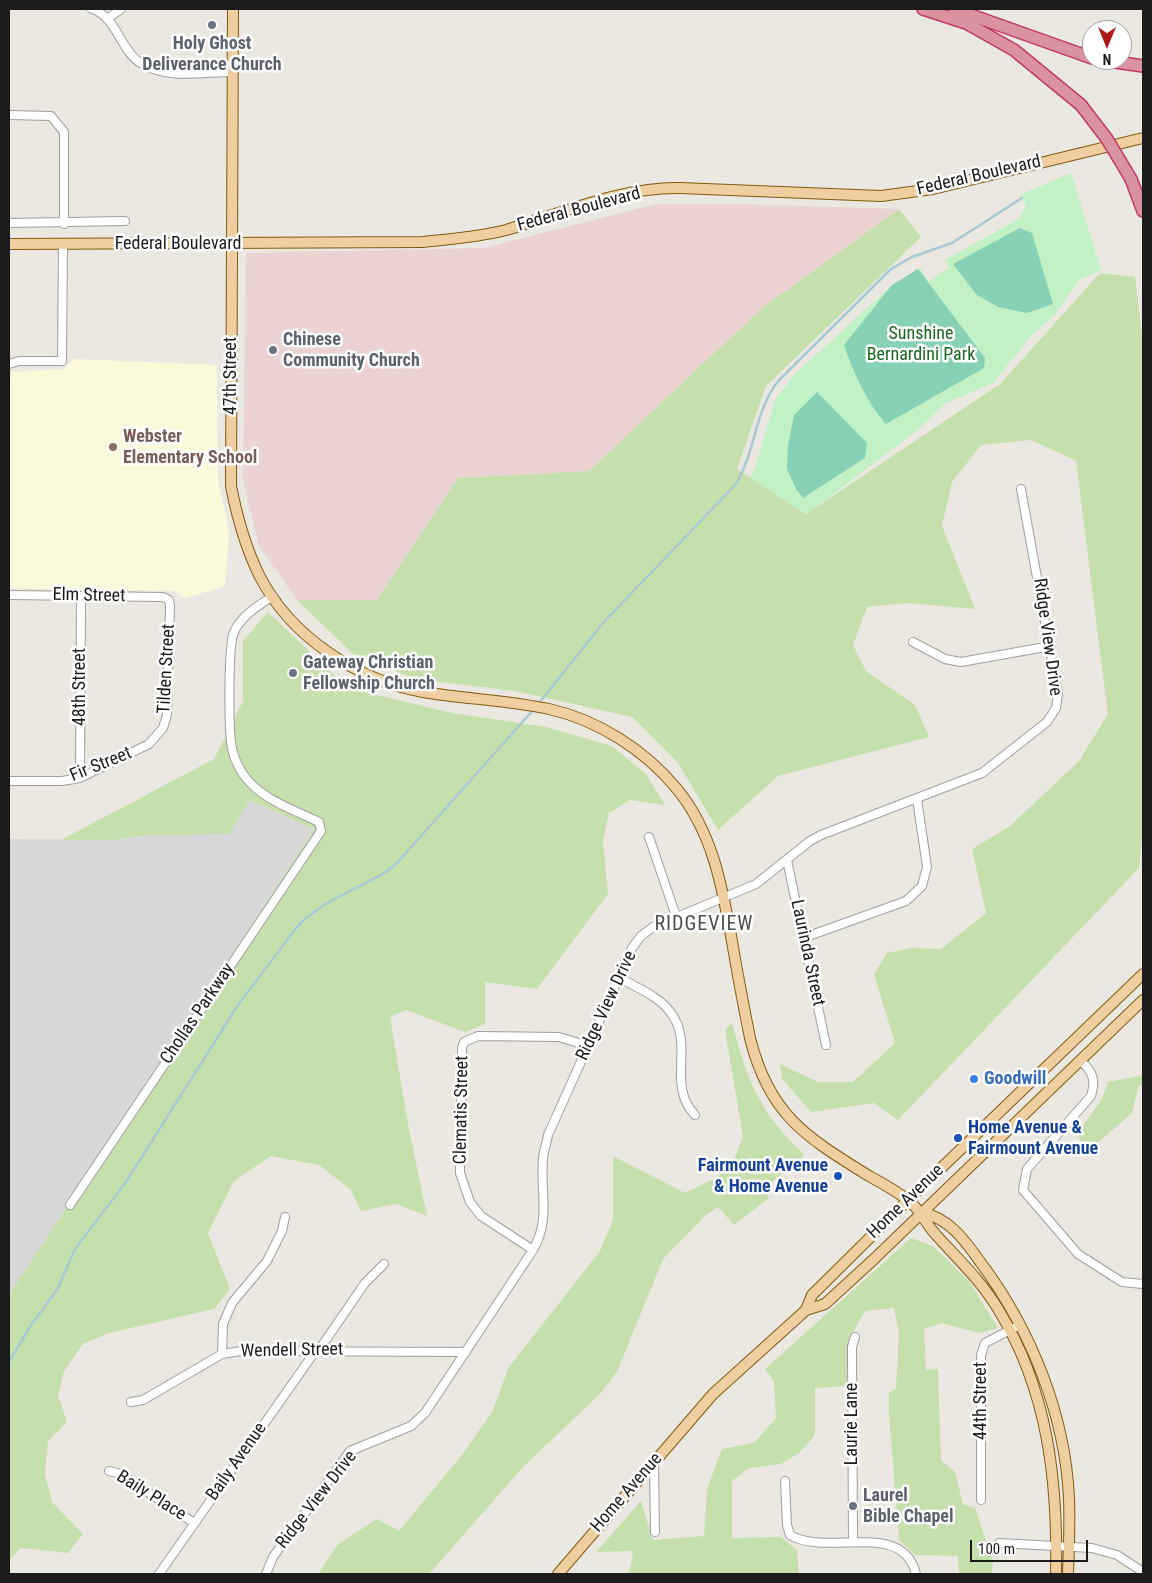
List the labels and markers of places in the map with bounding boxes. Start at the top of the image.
marker: Holy Ghost Deliverance Church [206,19,218,31]
place label: Holy Ghost Deliverance Church [142,33,282,76]
place label: Chinese Community Church [283,329,420,372]
marker: Chinese Community Church [267,344,279,356]
place label: Webster Elementary School [123,426,257,468]
marker: Webster Elementary School [107,441,119,453]
place label: Gateway Christian Fellowship Church [303,652,435,694]
marker: Gateway Christian Fellowship Church [287,667,299,679]
place label: Goodwill [984,1068,1046,1090]
marker: Goodwill [968,1073,980,1085]
place label: Home Avenue & Fairmount Avenue [968,1117,1098,1160]
marker: Home Avenue & Fairmount Avenue [952,1132,964,1144]
place label: Fairmount Avenue & Home Avenue [698,1155,828,1198]
marker: Fairmount Avenue & Home Avenue [832,1170,844,1182]
place label: Laurel Bible Chapel [863,1485,954,1528]
marker: Laurel Bible Chapel [847,1500,859,1512]

